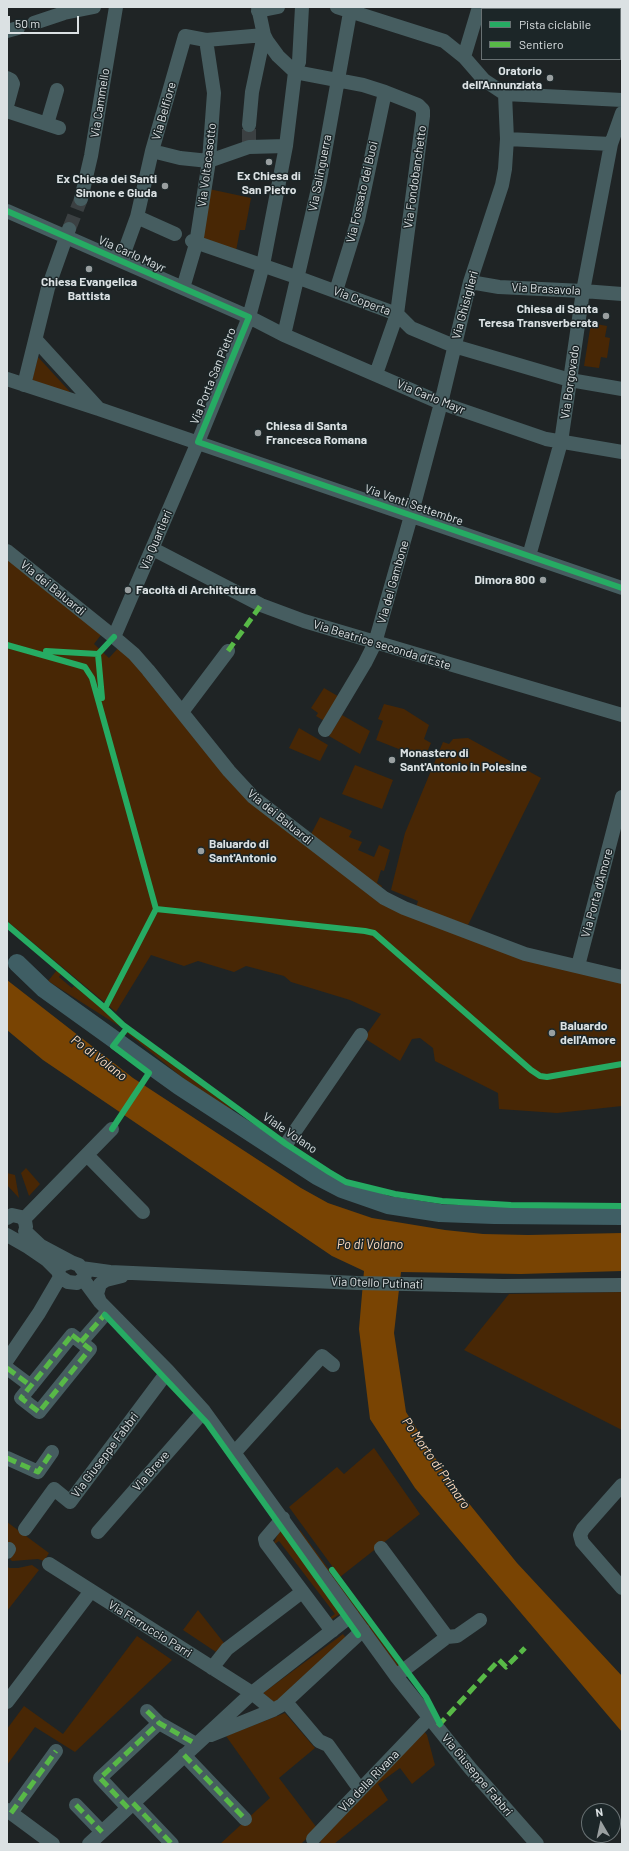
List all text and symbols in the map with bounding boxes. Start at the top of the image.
scale bar [10,8,81,34]
legend [481,8,621,60]
text: 50 m [15,16,40,30]
text: Pista ciclabile [519,17,591,31]
text: Sentiero [519,37,564,51]
place label: Oratorio dell'Annunziata [462,64,542,92]
street label: Via Cammello [87,67,113,139]
marker: Oratorio dell'Annunziata [545,73,555,83]
street label: Via Belfiore [149,80,179,142]
street label: Via Voltacasotto [195,122,219,208]
street label: Via Fondobanchetto [401,124,429,230]
street label: Via Salinguerra [305,133,335,213]
street label: Via Fossato dei Buoi [343,140,381,244]
marker: Ex Chiesa di San Pietro [264,157,274,167]
place label: Ex Chiesa di San Pietro [237,169,301,197]
place label: Ex Chiesa dei Santi Simone e Giuda [57,172,157,200]
marker: Ex Chiesa dei Santi Simone e Giuda [160,181,170,191]
street label: Via Carlo Mayr [96,233,168,275]
marker: Chiesa Evangelica Battista [84,264,94,274]
street label: Via Ghisiglieri [449,269,481,341]
place label: Chiesa Evangelica Battista [41,275,137,303]
street label: Via Brasavola [511,280,581,298]
street label: Via Coperta [331,283,393,319]
place label: Chiesa di Santa Teresa Transverberata [478,302,598,330]
marker: Chiesa di Santa Teresa Transverberata [601,311,611,321]
street label: Via Porta San Pietro [187,325,239,427]
street label: Via Borgovado [558,344,582,420]
street label: Via Carlo Mayr [395,377,467,417]
place label: Chiesa di Santa Francesca Romana [266,419,367,447]
marker: Chiesa di Santa Francesca Romana [253,428,263,438]
street label: Via Venti Settembre [363,481,465,529]
street label: Via Quartieri [137,508,175,572]
street label: Via del Gambone [374,539,412,625]
street label: Via dei Baluardi [17,557,89,619]
place label: Dimora 800 [474,573,535,587]
marker: Dimora 800 [538,575,548,585]
place label: Facoltà di Architettura [136,583,256,597]
marker: Facoltà di Architettura [123,585,133,595]
street label: Via Beatrice seconda d'Este [311,617,453,673]
place label: Monastero di Sant'Antonio in Polesine [400,746,527,774]
marker: Monastero di Sant'Antonio in Polesine [387,755,397,765]
street label: Via dei Baluardi [244,786,316,848]
place label: Baluardo di Sant'Antonio [209,837,277,865]
marker: Baluardo di Sant'Antonio [196,846,206,856]
street label: Via Porta d'Amore [578,847,616,939]
place label: Baluardo dell'Amore [560,1019,616,1047]
marker: Baluardo dell'Amore [547,1028,557,1038]
water label: Po di Volano [68,1032,130,1084]
street label: Viale Volano [260,1110,320,1156]
water label: Po di Volano [337,1237,403,1253]
street label: Via Otello Putinati [331,1274,423,1292]
street label: Via Giuseppe Fabbri [68,1410,142,1500]
water label: Po Morto di Primaro [399,1414,473,1512]
street label: Via Breve [130,1448,172,1494]
street label: Via Ferruccio Parri [105,1597,195,1661]
street label: Via Giuseppe Fabbri [438,1731,516,1819]
street label: Via della Rivana [336,1747,402,1815]
north arrow [581,1803,621,1843]
text: N [595,1805,604,1819]

